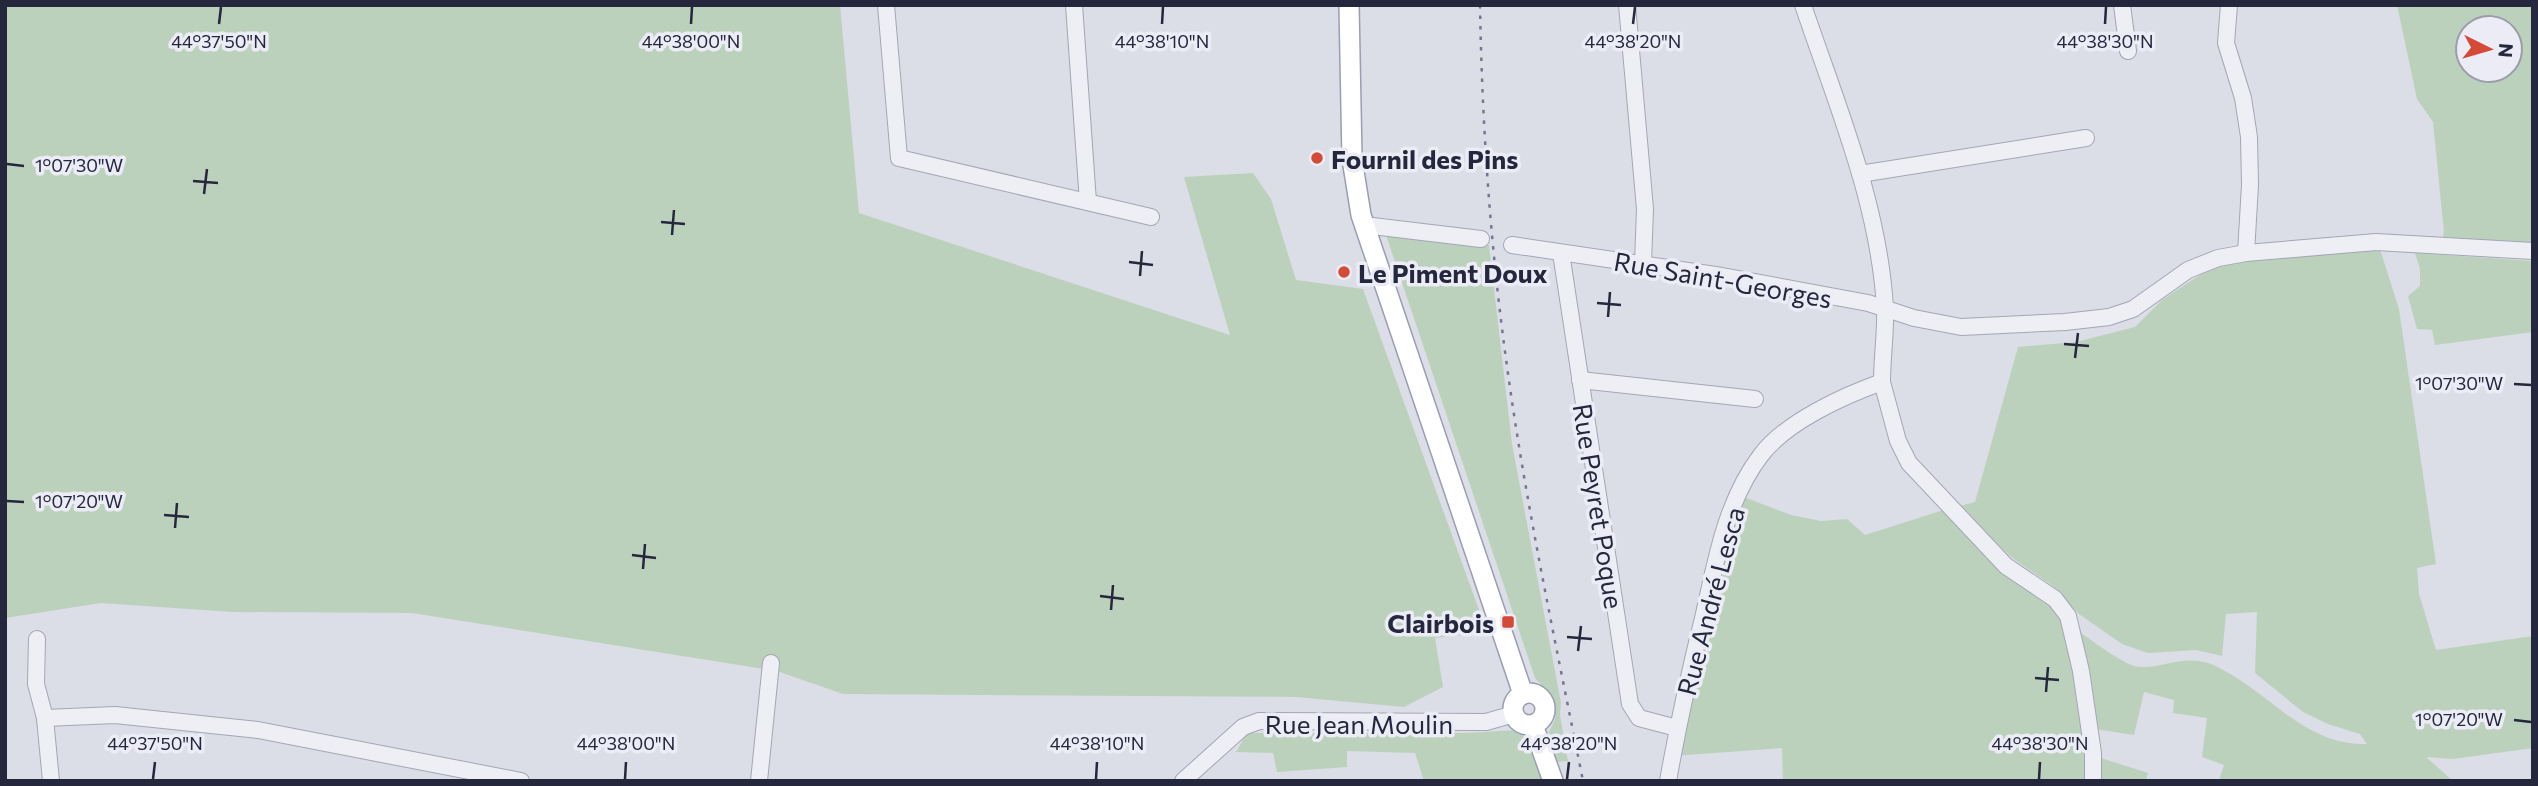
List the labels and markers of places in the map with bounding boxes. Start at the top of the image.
place label: Fournil des Pins [1331,143,1518,174]
marker: Fournil des Pins [1309,150,1325,166]
place label: Le Piment Doux [1358,257,1548,288]
marker: Le Piment Doux [1336,264,1352,280]
place label: Clairbois [1387,607,1494,638]
marker: Clairbois [1500,614,1516,630]

